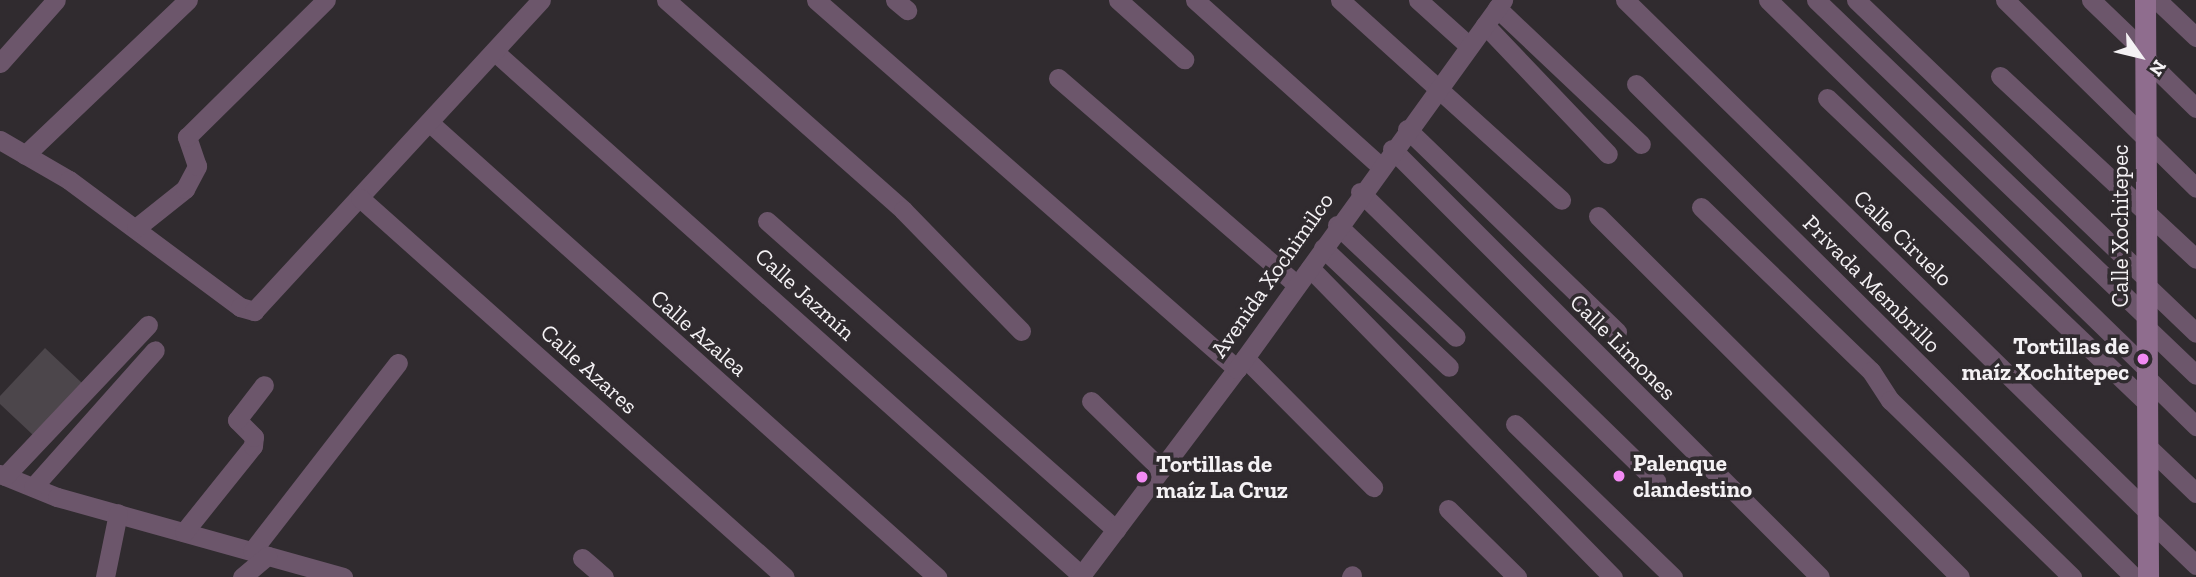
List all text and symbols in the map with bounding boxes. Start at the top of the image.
north arrow [2105,21,2175,91]
text: N [2144,56,2171,80]
street label: Calle Xochitepec [2106,144,2134,308]
street label: Calle Ciruelo [1848,184,1958,292]
street label: Avenida Xochimilco [1205,187,1339,363]
street label: Privada Membrillo [1797,209,1947,359]
street label: Calle Jazmín [749,242,861,346]
street label: Calle Azalea [645,284,753,382]
street label: Calle Limones [1564,288,1682,406]
street label: Calle Azares [535,318,643,420]
place label: Tortillas de maíz Xochitepec [1961,332,2129,386]
marker: Tortillas de maíz Xochitepec [2135,351,2151,367]
place label: Palenque clandestino [1633,449,1752,503]
place label: Tortillas de maíz La Cruz [1156,450,1288,504]
marker: Palenque clandestino [1611,468,1627,484]
marker: Tortillas de maíz La Cruz [1134,469,1150,485]

